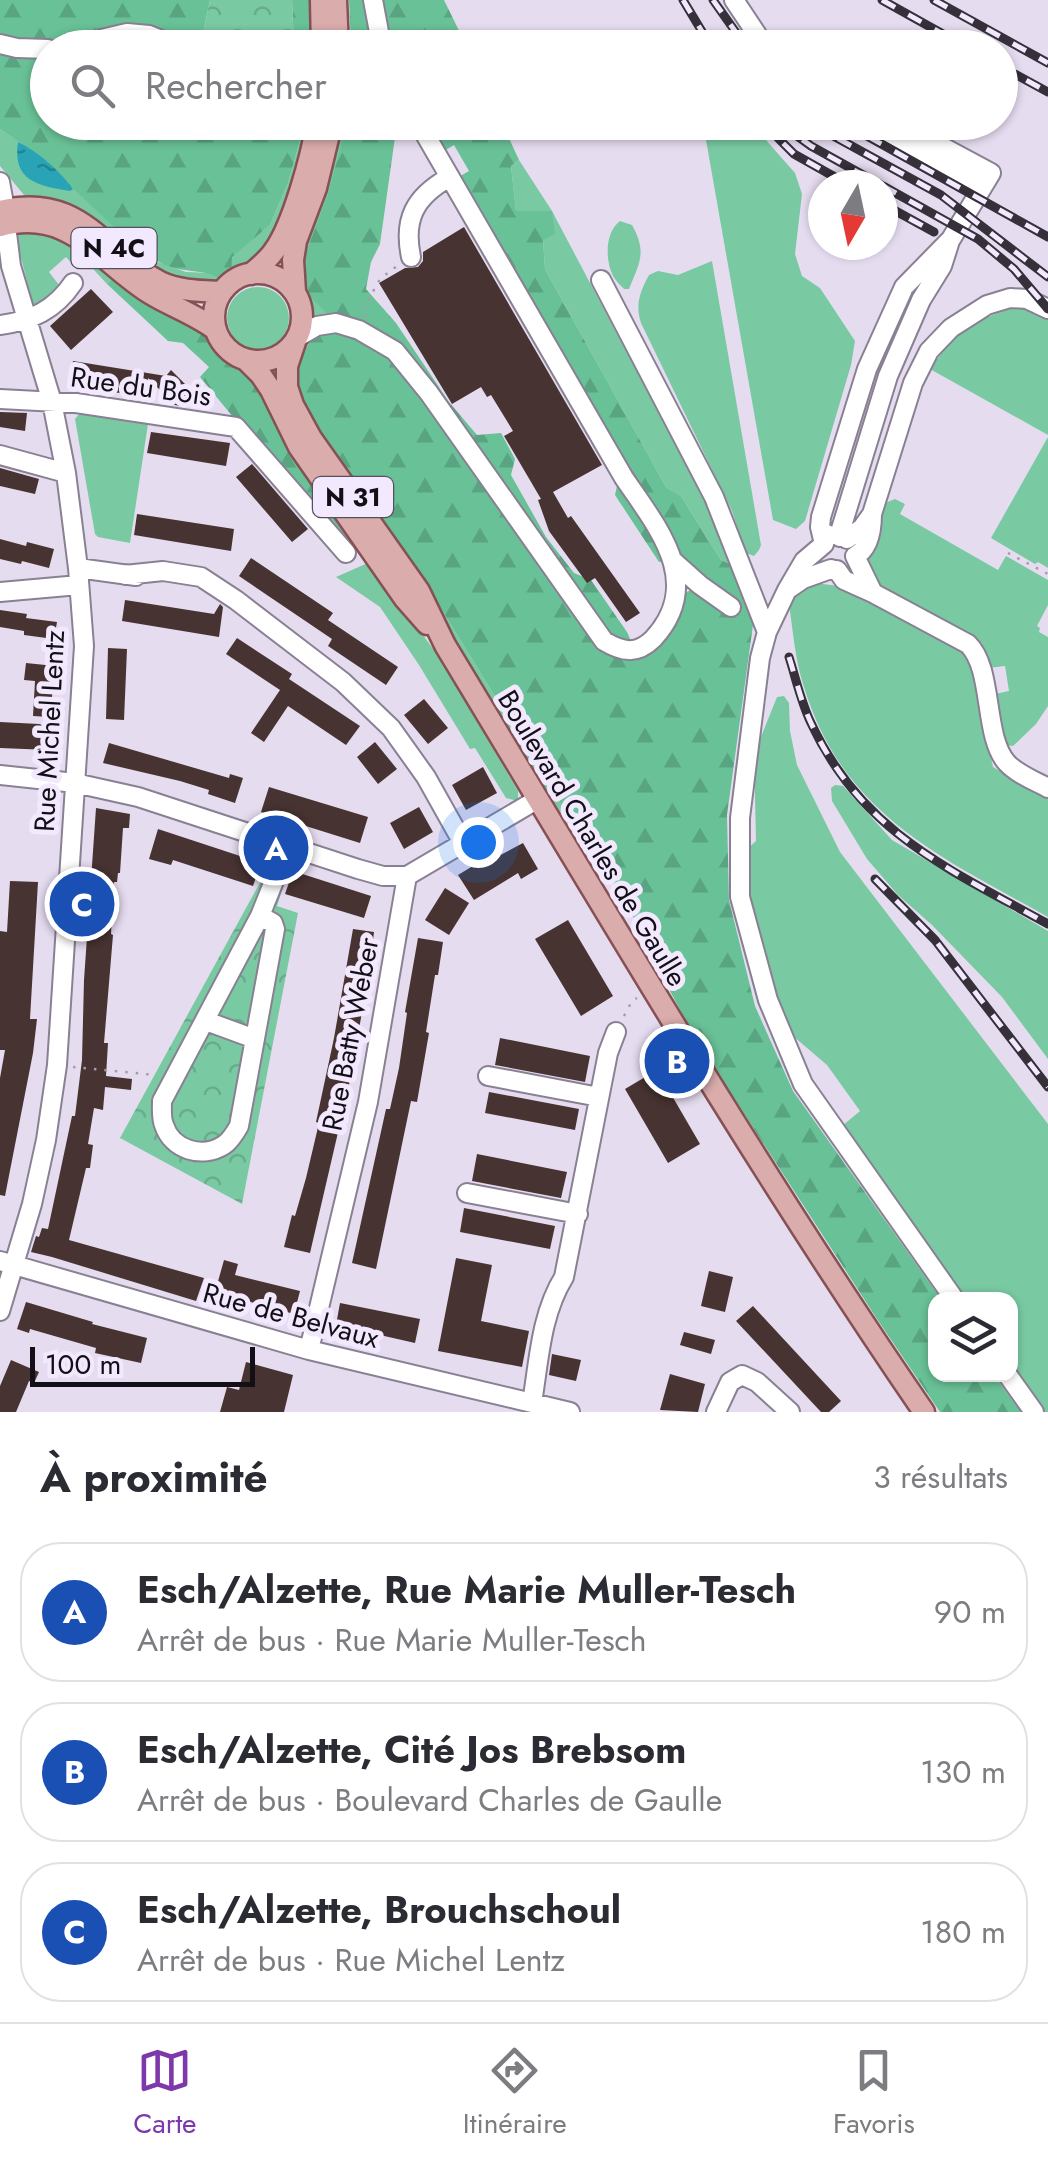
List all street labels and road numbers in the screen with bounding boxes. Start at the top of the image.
road number: N 4C [72,228,156,268]
street label: Rue du Bois [68,356,214,417]
road number: N 31 [313,477,393,517]
street label: Rue Michel Lentz [24,629,75,833]
street label: Boulevard Charles de Gaulle [488,682,698,994]
street label: Rue Batty Weber [312,933,389,1134]
street label: Rue de Belvaux [198,1272,384,1359]

